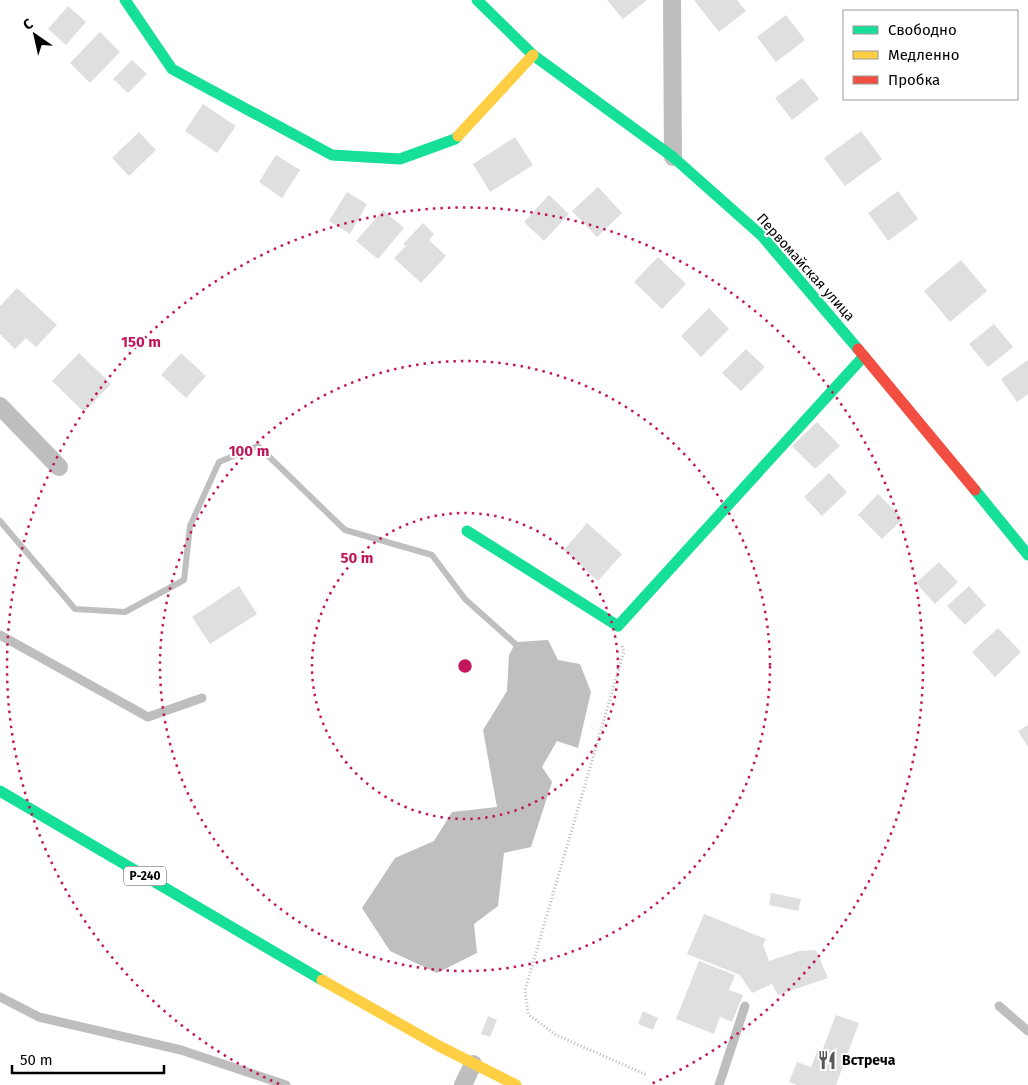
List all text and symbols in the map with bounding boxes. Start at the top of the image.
north arrow [10,10,60,60]
legend [843,10,1018,100]
text: С [20,15,36,34]
text: Свободно [888,21,957,39]
text: Медленно [888,46,960,64]
text: Пробка [888,71,940,89]
street label: Первомайская улица [753,210,858,325]
text: 150 m [121,333,161,351]
text: 100 m [229,442,269,460]
text: 50 m [340,549,374,567]
centre of rings [456,657,474,675]
road number: Р-240 [124,866,166,886]
scale bar [12,1042,165,1074]
restaurant icon: Встреча [816,1049,838,1071]
text: 50 m [20,1051,53,1069]
place label: Встреча [842,1052,896,1069]

